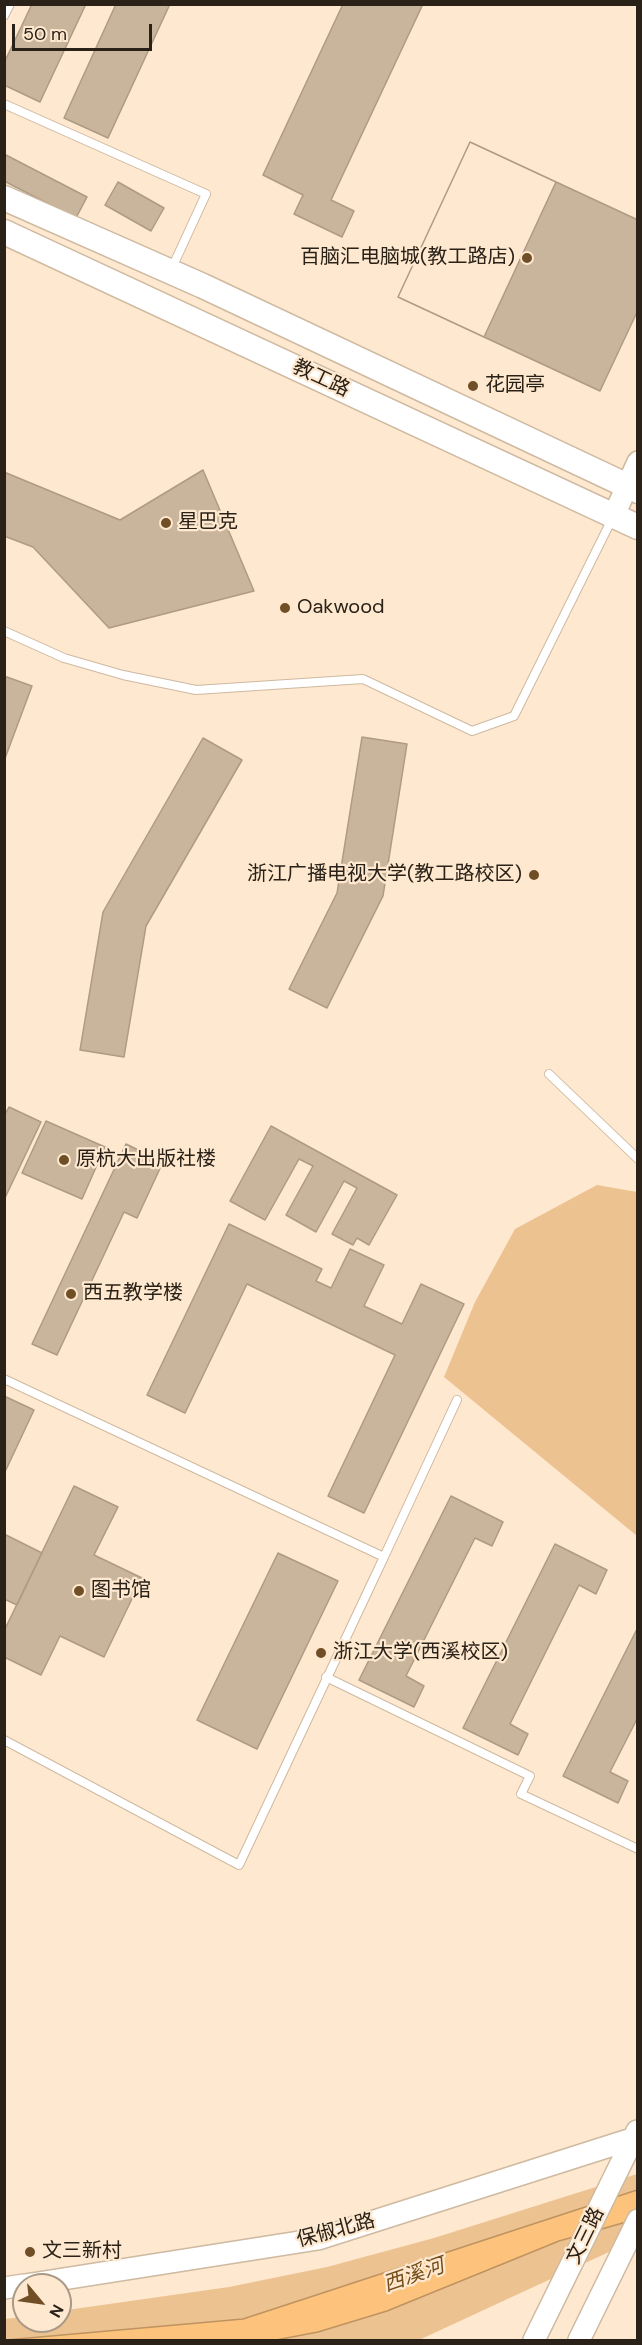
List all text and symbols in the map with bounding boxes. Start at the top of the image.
scale bar [15,12,154,50]
text: 50 m [23,22,67,46]
place label: 百脑汇电脑城(教工路店) [300,246,515,270]
marker: 百脑汇电脑城(教工路店) [520,251,534,265]
street label: 教工路 [289,355,353,403]
place label: 花园亭 [485,374,545,398]
marker: 花园亭 [466,379,480,393]
place label: 星巴克 [178,511,238,535]
marker: 星巴克 [159,516,173,530]
place label: Oakwood [297,596,385,620]
marker: Oakwood [278,601,292,615]
place label: 浙江广播电视大学(教工路校区) [247,863,522,887]
marker: 浙江广播电视大学(教工路校区) [527,868,541,882]
place label: 原杭大出版社楼 [76,1148,216,1172]
marker: 原杭大出版社楼 [57,1153,71,1167]
place label: 西五教学楼 [83,1282,183,1306]
marker: 西五教学楼 [64,1287,78,1301]
place label: 图书馆 [91,1579,151,1603]
marker: 图书馆 [72,1584,86,1598]
place label: 浙江大学(西溪校区) [333,1641,508,1665]
marker: 浙江大学(西溪校区) [314,1646,328,1660]
street label: 文三路 [562,2204,610,2268]
street label: 保俶北路 [294,2209,378,2253]
place label: 文三新村 [42,2240,122,2264]
marker: 文三新村 [23,2245,37,2259]
water label: 西溪河 [380,2254,448,2298]
north arrow [12,2273,72,2333]
text: N [44,2301,68,2321]

